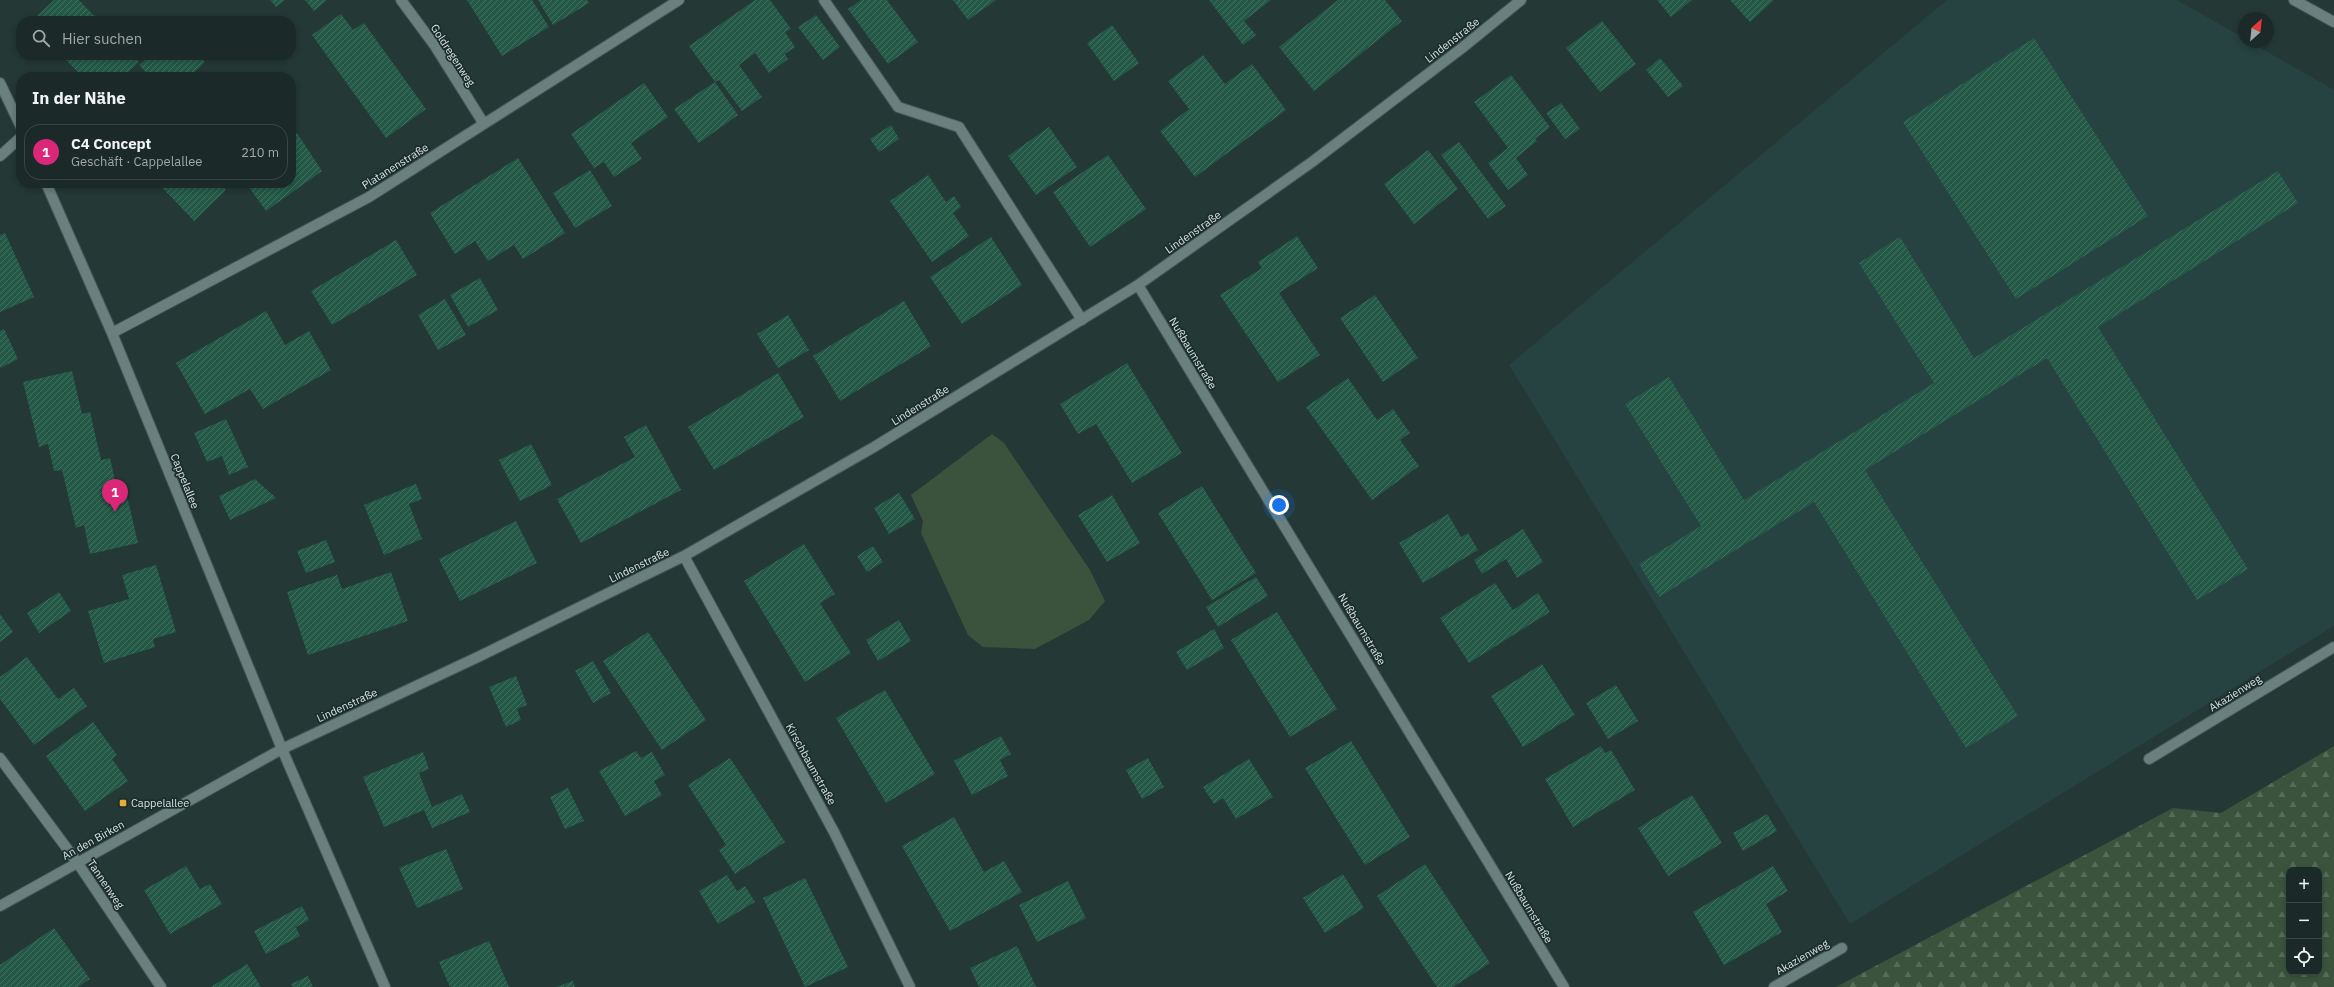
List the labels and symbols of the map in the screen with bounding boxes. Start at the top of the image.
north arrow [2238,12,2274,48]
street label: Lindenstraße [1422,14,1482,66]
street label: Goldregenweg [428,21,478,89]
street label: Platanenstraße [359,140,431,192]
street label: Lindenstraße [1162,208,1224,256]
street label: Nußbaumstraße [1166,315,1220,391]
street label: Lindenstraße [889,382,951,428]
street label: Cappelallee [168,451,202,511]
pin: 1 [102,479,128,512]
your location [1269,495,1289,515]
street label: Lindenstraße [607,544,671,586]
street label: Nußbaumstraße [1335,591,1389,667]
street label: Akazienweg [2206,671,2264,715]
street label: Lindenstraße [314,685,380,725]
street label: Kirschbaumstraße [783,721,839,807]
place label: Cappelallee [131,796,189,810]
marker: Cappelallee [118,798,128,808]
street label: An den Birken [59,817,127,863]
street label: Tannenweg [84,857,128,911]
street label: Nußbaumstraße [1502,869,1556,945]
street label: Akazienweg [1773,936,1831,978]

